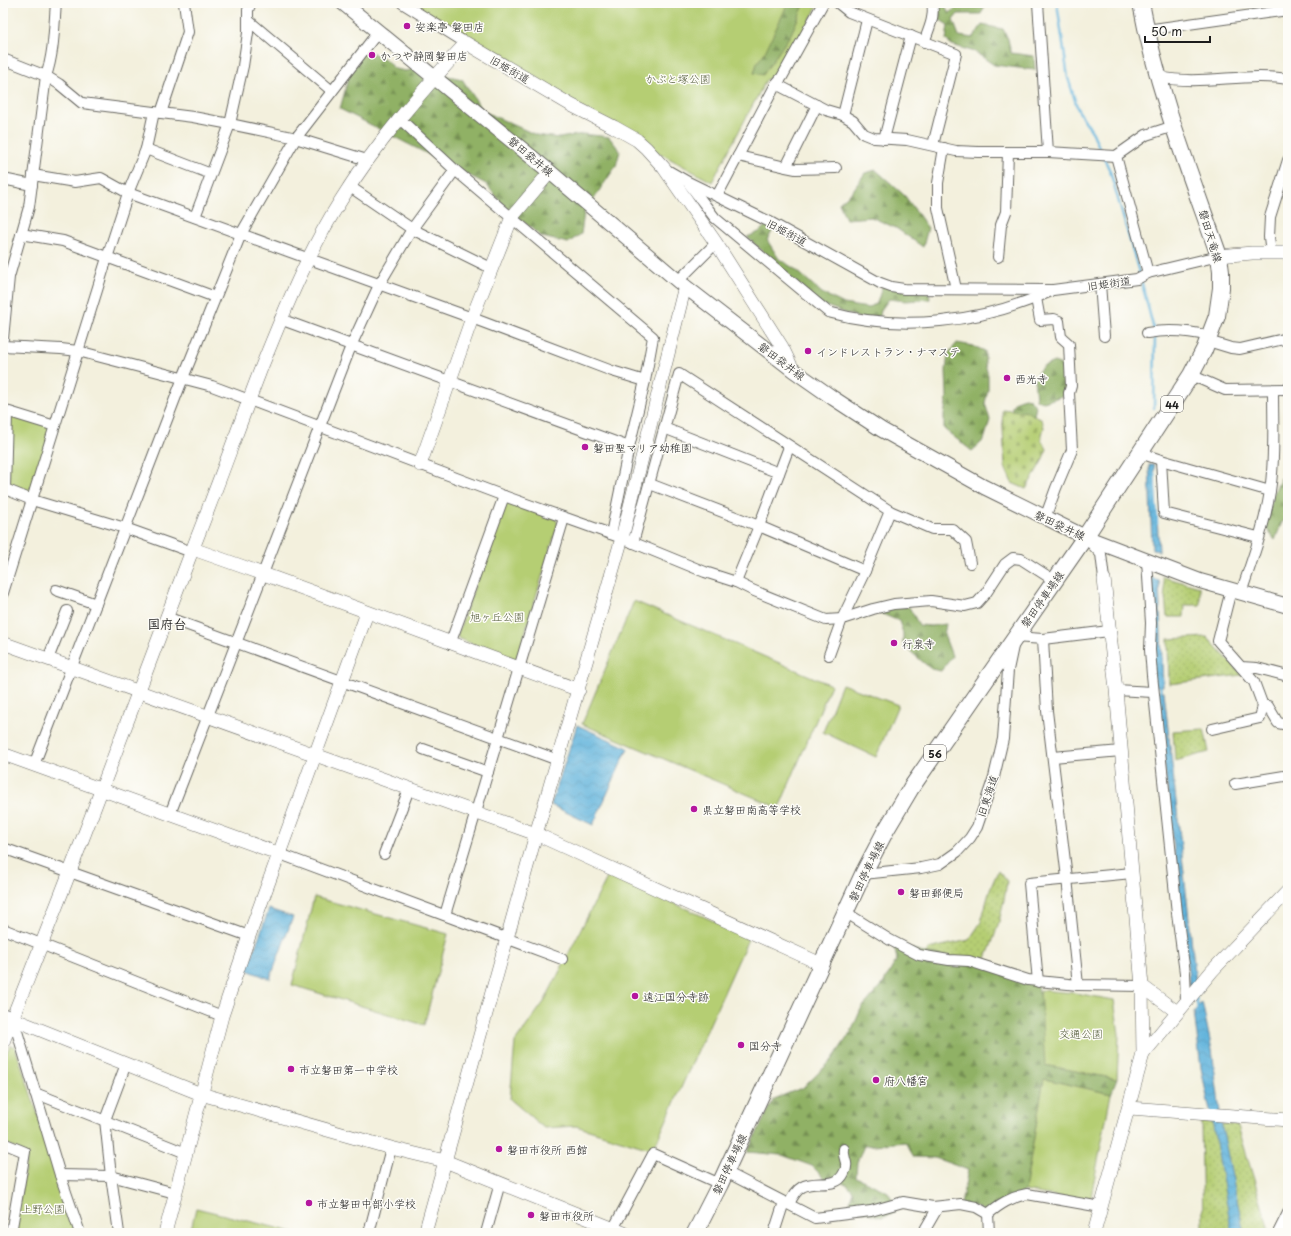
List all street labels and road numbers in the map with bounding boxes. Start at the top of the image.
street label: 旧姫街道 [487,51,533,87]
street label: 磐田袋井線 [504,132,558,180]
street label: 磐田天竜線 [1195,207,1227,265]
street label: 旧姫街道 [764,214,810,250]
street label: 旧姫街道 [1086,272,1132,294]
street label: 磐田袋井線 [755,338,809,384]
road number: 44 [1161,396,1183,412]
street label: 磐田袋井線 [1031,506,1089,544]
street label: 磐田停車場線 [1016,567,1068,631]
road number: 56 [924,745,946,761]
street label: 旧東海道 [972,772,1002,820]
street label: 磐田停車場線 [844,838,888,904]
street label: 磐田停車場線 [707,1130,751,1198]

